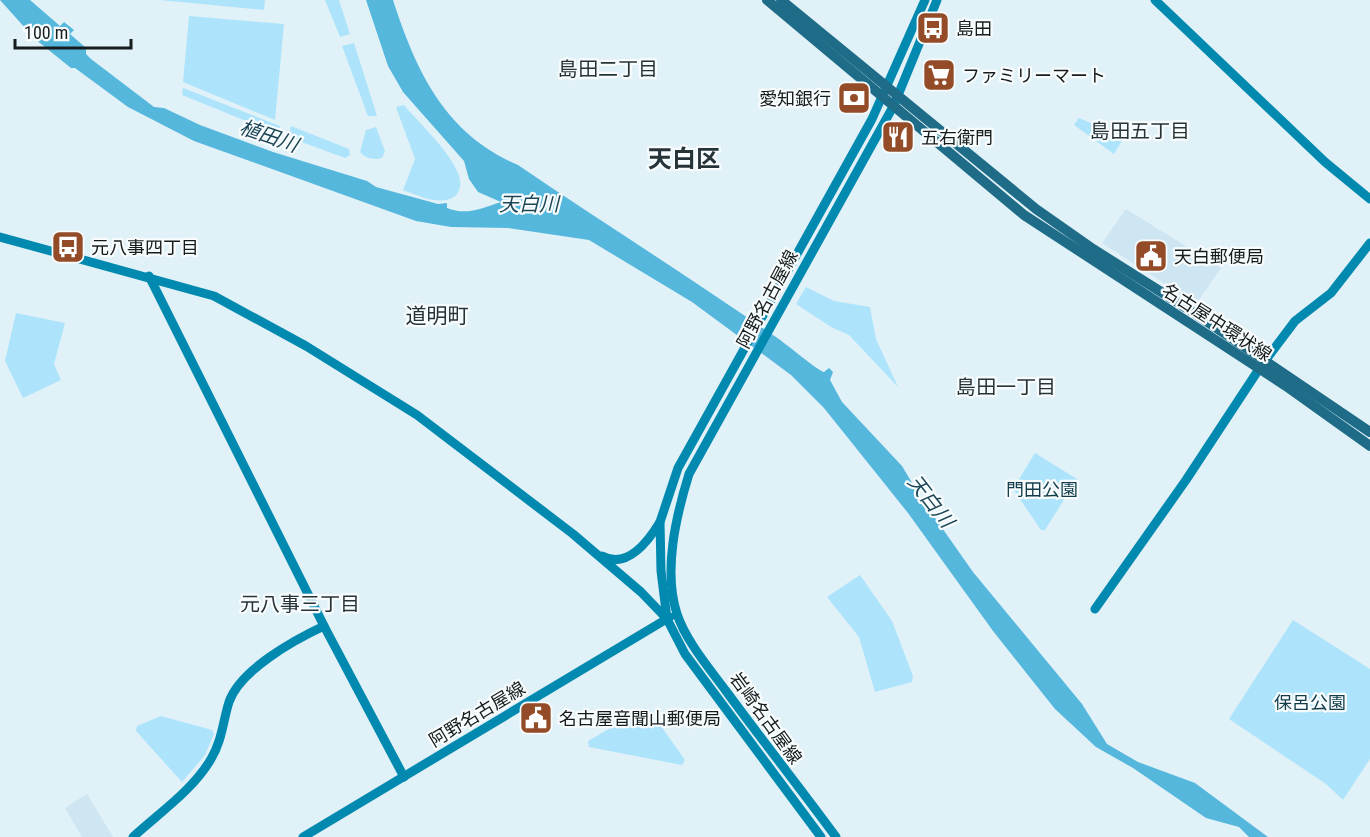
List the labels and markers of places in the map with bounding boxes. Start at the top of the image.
bus stop icon: 島田 [915,10,951,46]
place label: 島田 [956,18,992,39]
supermarket icon: ファミリーマート [921,57,957,93]
place label: ファミリーマート [962,65,1106,86]
bank icon: 愛知銀行 [836,80,872,116]
place label: 愛知銀行 [759,88,831,109]
restaurant icon: 五右衛門 [880,119,916,155]
place label: 五右衛門 [921,127,993,148]
bus stop icon: 元八事四丁目 [50,229,86,265]
place label: 元八事四丁目 [91,237,199,258]
public building icon: 天白郵便局 [1133,238,1169,274]
place label: 天白郵便局 [1174,246,1264,267]
public building icon: 名古屋音聞山郵便局 [518,700,554,736]
place label: 名古屋音聞山郵便局 [559,708,721,729]

